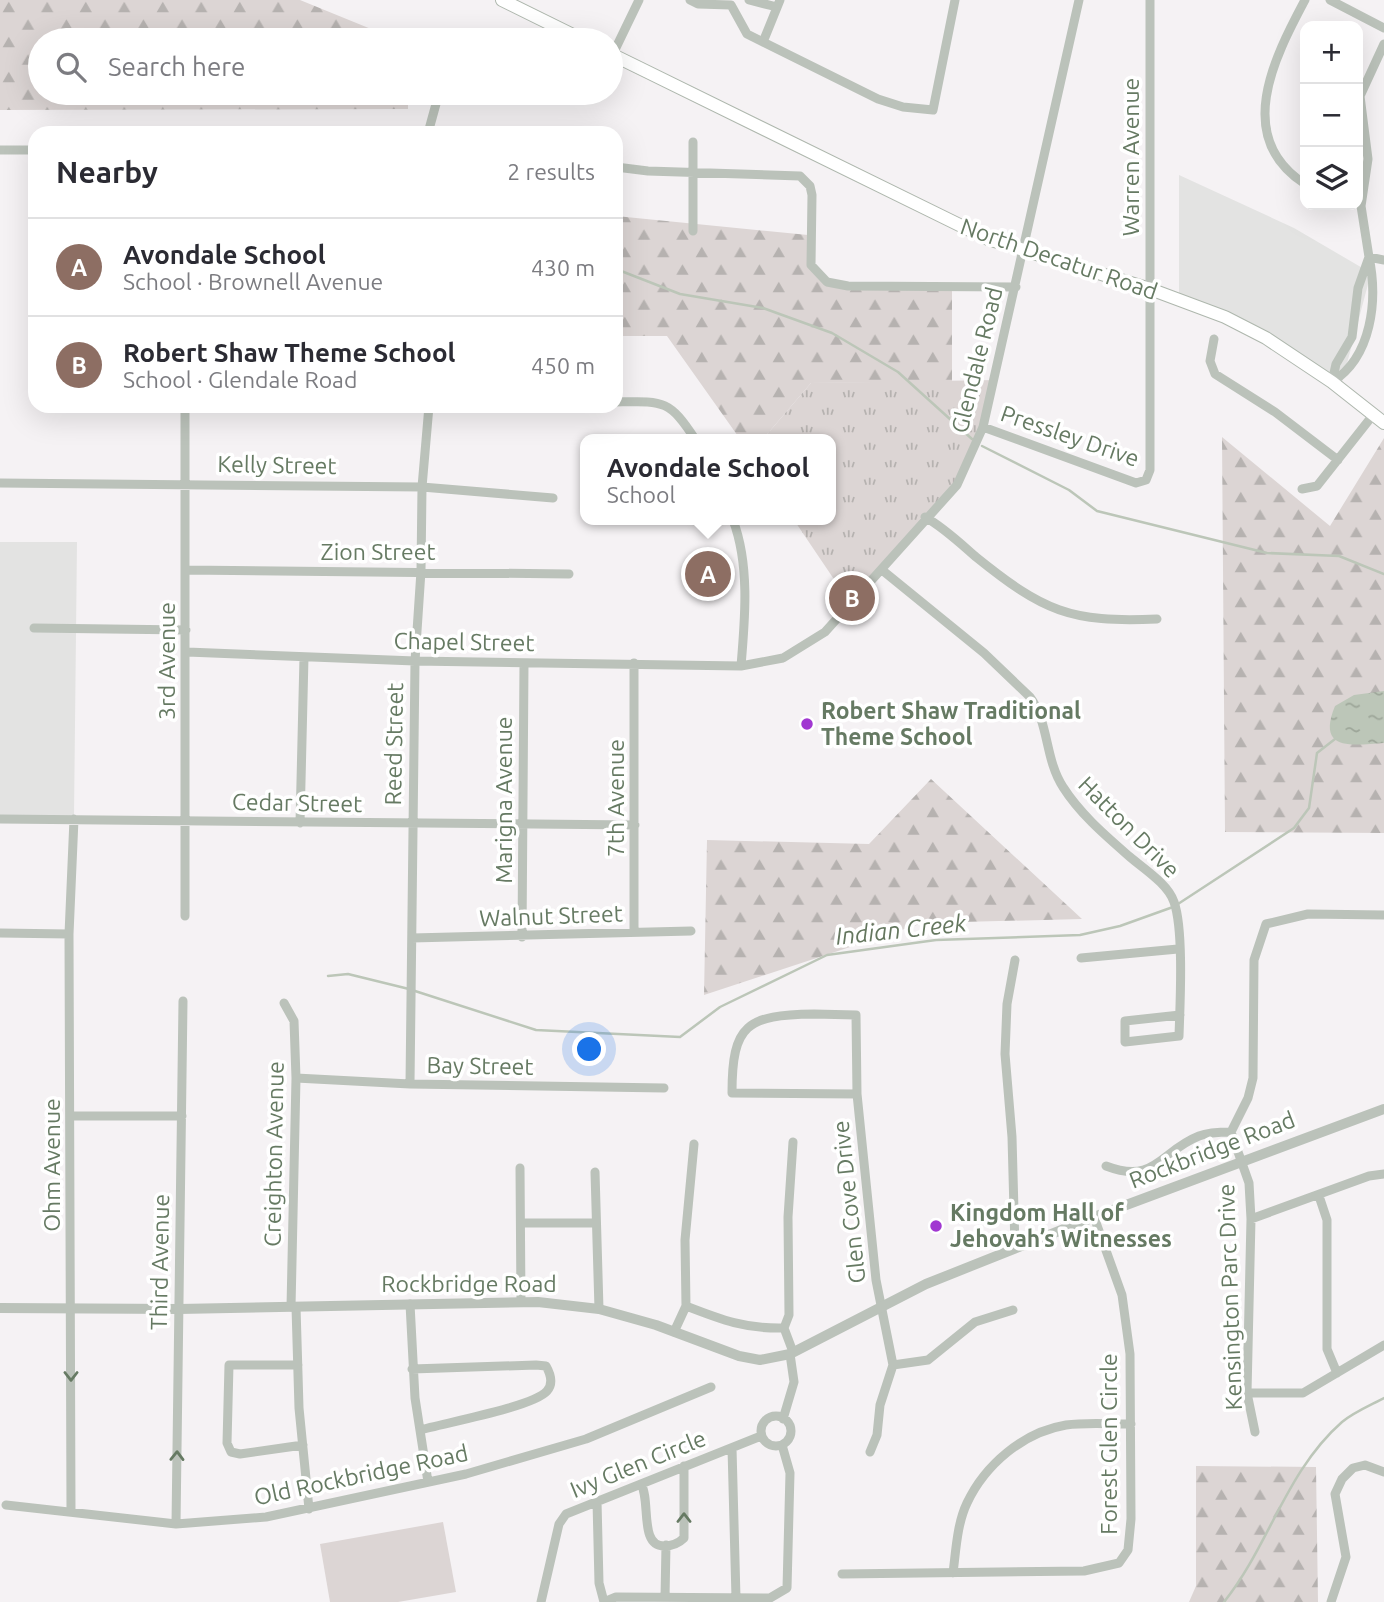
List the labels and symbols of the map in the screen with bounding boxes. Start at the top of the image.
street label: Warren Avenue [1118,78,1143,236]
street label: North Decatur Road [957,213,1161,304]
street label: Glendale Road [946,284,1007,435]
street label: Pressley Drive [998,400,1143,471]
street label: Kelly Street [217,451,337,478]
street label: Zion Street [321,539,435,564]
pin: A [685,548,731,600]
pin: B [829,572,875,624]
street label: 3rd Avenue [154,602,179,720]
street label: Chapel Street [393,628,535,655]
street label: Reed Street [380,682,407,806]
place label: Robert Shaw Traditional Theme School [821,698,1081,749]
street label: Marigna Avenue [491,716,516,884]
marker: Robert Shaw Traditional Theme School [799,716,815,732]
street label: 7th Avenue [603,739,628,857]
street label: Hatton Drive [1074,771,1185,882]
street label: Cedar Street [232,789,362,816]
street label: Walnut Street [479,901,623,930]
water label: Indian Creek [834,909,968,950]
your location [572,1032,606,1066]
street label: Bay Street [426,1052,534,1079]
street label: Creighton Avenue [259,1061,288,1247]
street label: Ohm Avenue [39,1098,64,1232]
street label: Rockbridge Road [1125,1106,1298,1193]
street label: Glen Cove Drive [828,1120,869,1285]
street label: Kensington Parc Drive [1213,1183,1246,1411]
street label: Third Avenue [146,1194,173,1330]
place label: Kingdom Hall of Jehovah’s Witnesses [950,1200,1172,1251]
marker: Kingdom Hall of Jehovah’s Witnesses [928,1218,944,1234]
street label: Rockbridge Road [381,1271,557,1296]
street label: Forest Glen Circle [1096,1353,1121,1535]
one-way arrow [63,1372,79,1382]
street label: Ivy Glen Circle [566,1425,709,1502]
street label: Old Rockbridge Road [252,1440,470,1509]
one-way arrow [169,1450,185,1461]
one-way arrow [676,1512,692,1522]

